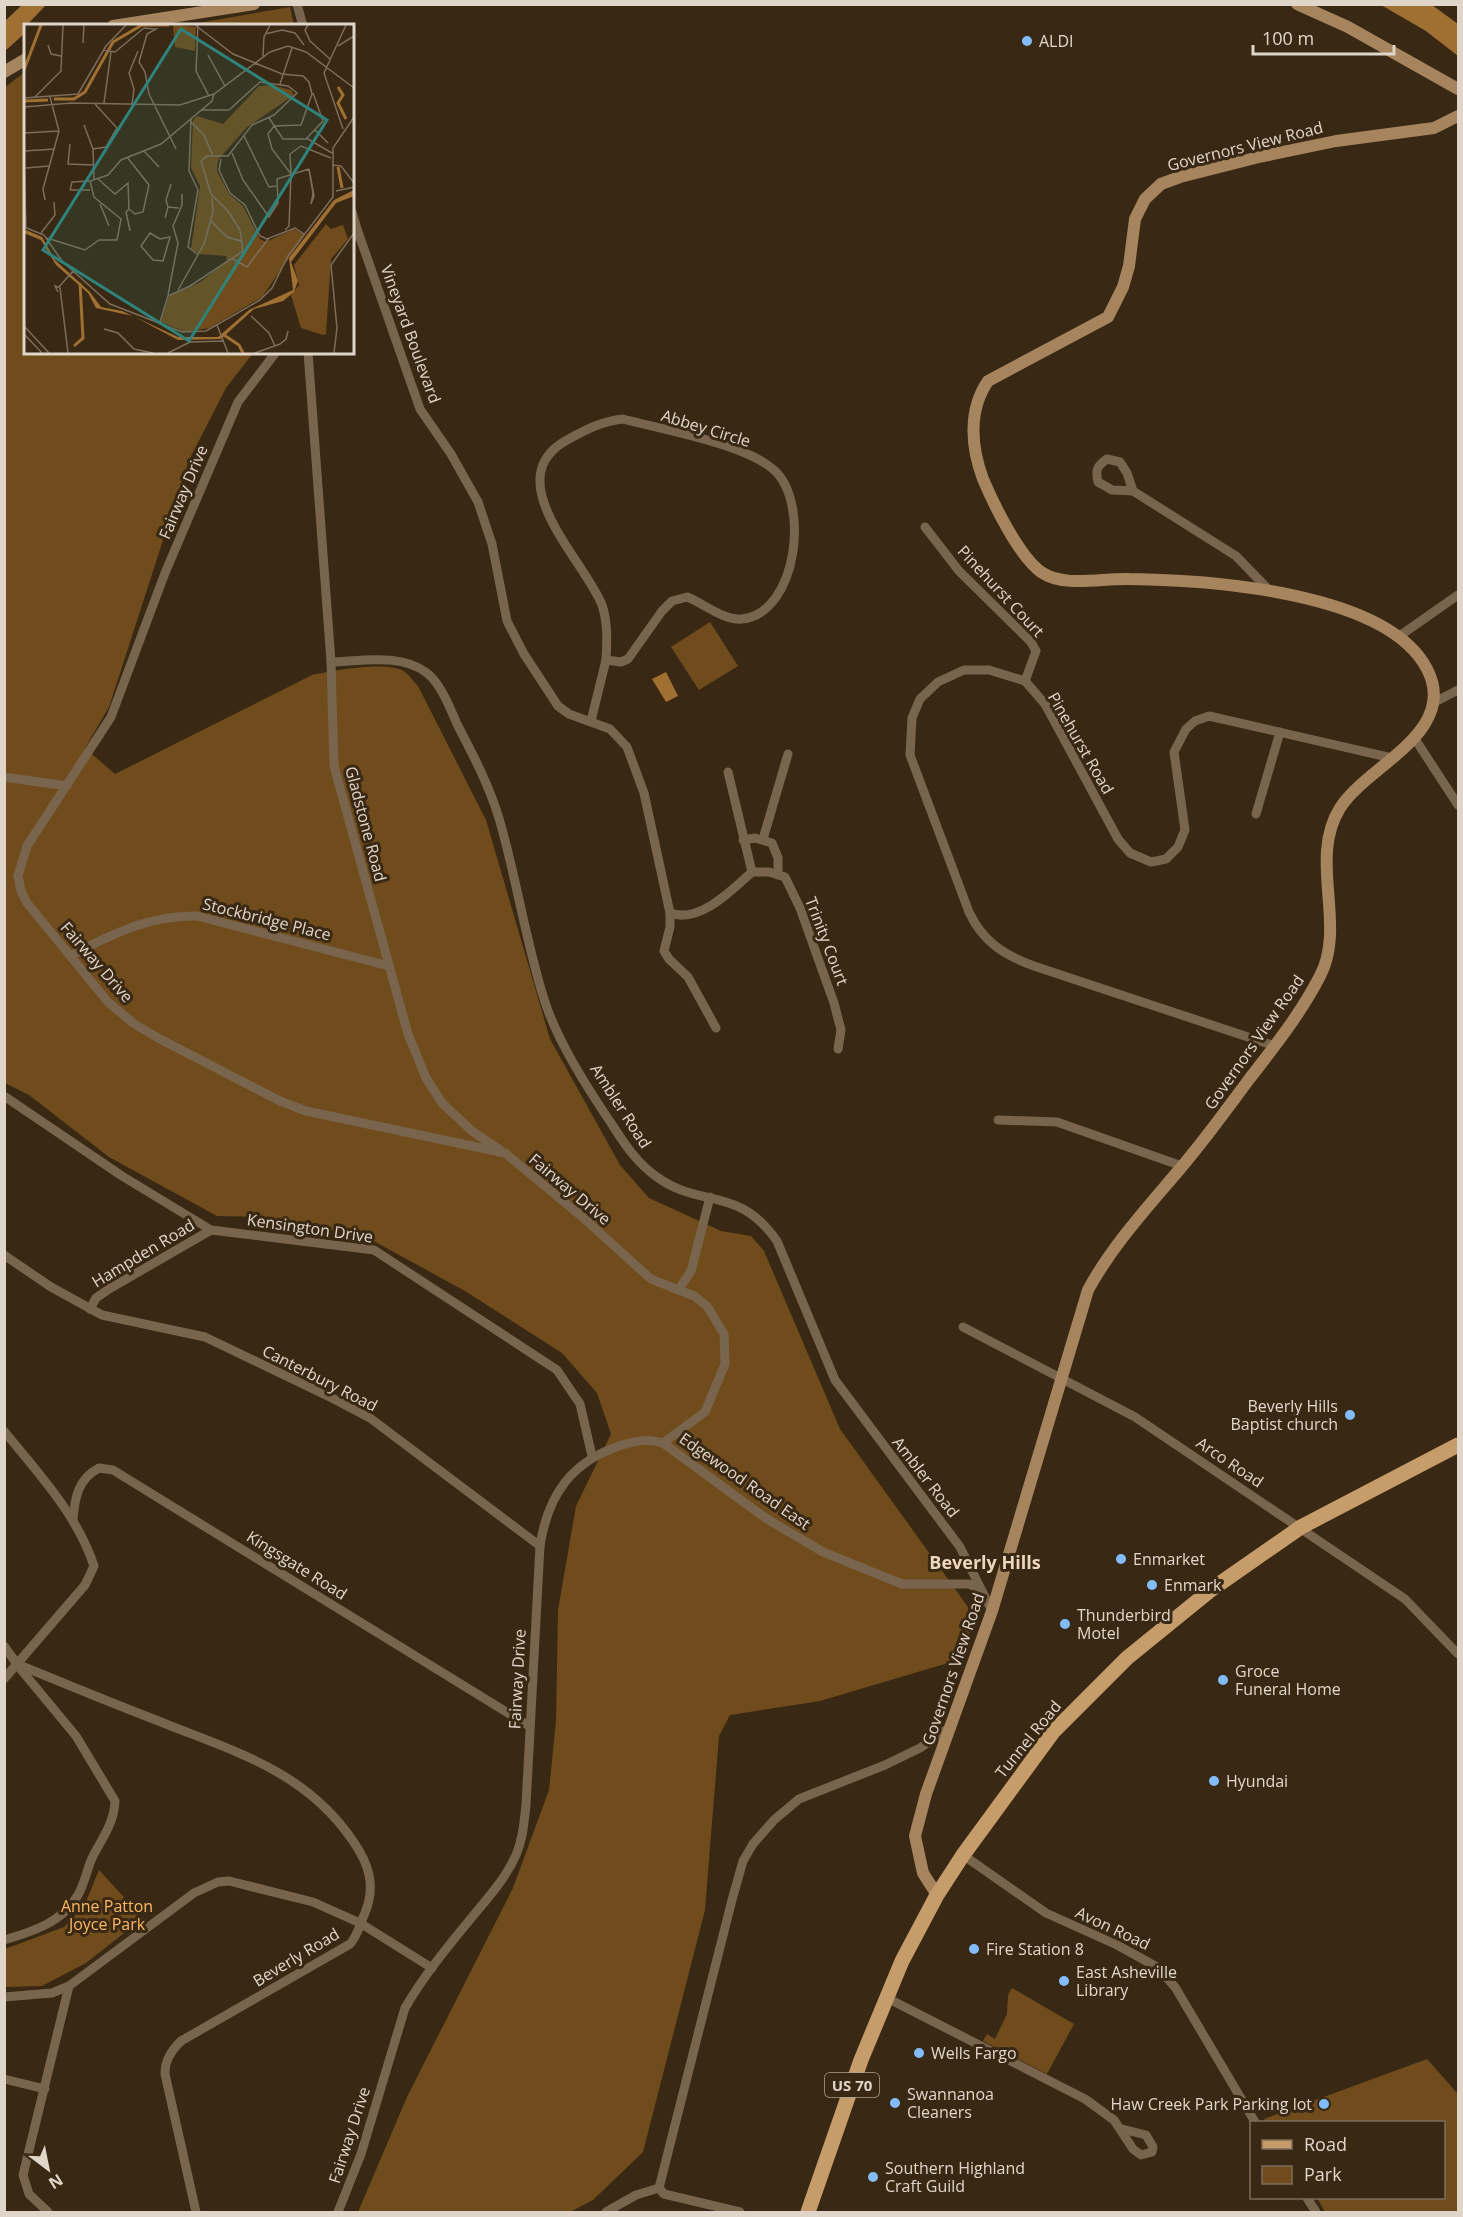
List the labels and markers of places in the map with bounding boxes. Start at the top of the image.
place label: ALDI [1039,30,1074,52]
marker: ALDI [1020,34,1034,48]
place label: Beverly Hills Baptist church [1230,1395,1338,1435]
marker: Beverly Hills Baptist church [1343,1408,1357,1422]
place label: Enmarket [1133,1548,1205,1570]
marker: Enmarket [1114,1552,1128,1566]
place label: Enmark [1164,1574,1222,1596]
marker: Enmark [1145,1578,1159,1592]
place label: Thunderbird Motel [1077,1604,1171,1644]
marker: Thunderbird Motel [1058,1617,1072,1631]
place label: Groce Funeral Home [1235,1660,1341,1700]
marker: Groce Funeral Home [1216,1673,1230,1687]
place label: Hyundai [1226,1770,1288,1792]
marker: Hyundai [1207,1774,1221,1788]
place label: Fire Station 8 [986,1938,1084,1960]
marker: Fire Station 8 [967,1942,981,1956]
place label: East Asheville Library [1076,1961,1177,2001]
marker: East Asheville Library [1057,1974,1071,1988]
place label: Wells Fargo [931,2042,1017,2064]
marker: Wells Fargo [912,2046,926,2060]
place label: Swannanoa Cleaners [907,2083,994,2123]
place label: Haw Creek Park Parking lot [1110,2093,1312,2115]
marker: Swannanoa Cleaners [888,2096,902,2110]
marker: Haw Creek Park Parking lot [1317,2097,1331,2111]
place label: Southern Highland Craft Guild [885,2157,1025,2197]
marker: Southern Highland Craft Guild [866,2170,880,2184]

